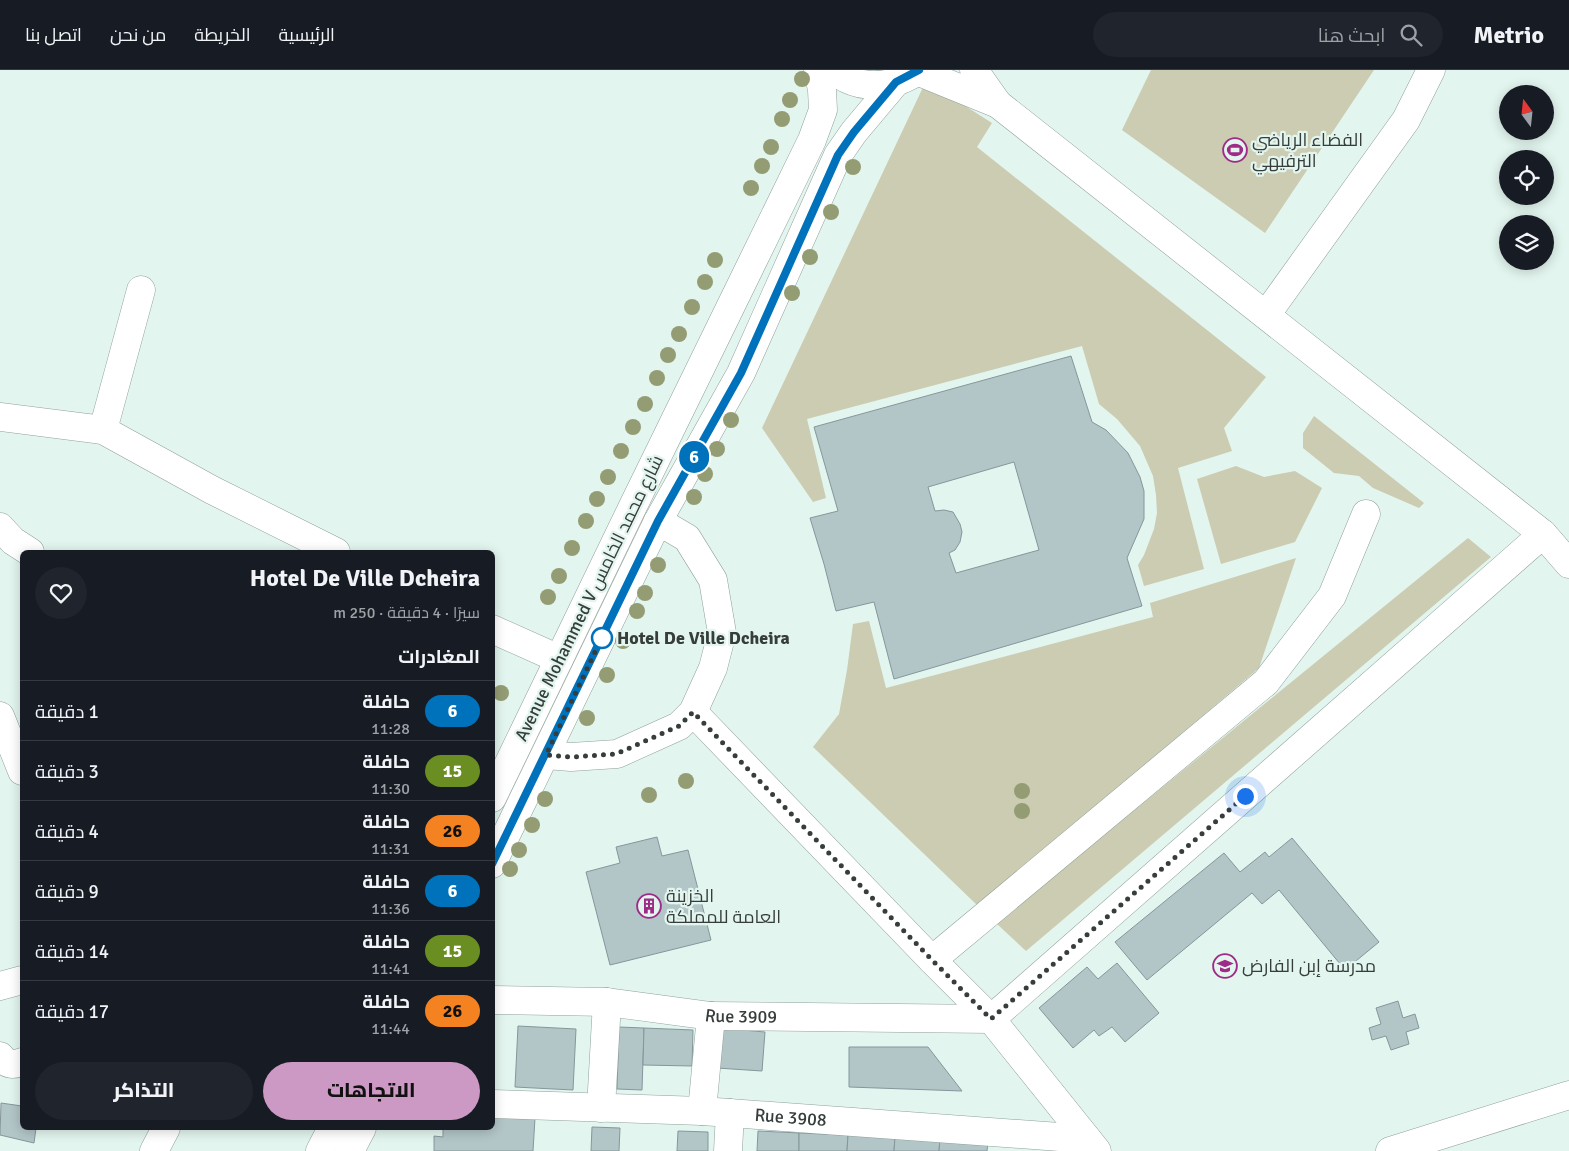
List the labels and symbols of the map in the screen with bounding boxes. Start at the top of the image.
north arrow [1499,85,1554,140]
place label: الفضاء الرياضي الترفيهي [1252,129,1363,175]
sports icon: الفضاء الرياضي الترفيهي [1222,137,1248,163]
line badge: 6 [678,441,710,473]
street label: Avenue Mohammed V شارع محمد الخامس [510,451,669,745]
marker: Hotel De Ville Dcheira [591,627,613,649]
place label: Hotel De Ville Dcheira [617,627,790,649]
your location [1233,784,1258,809]
place label: الخزينة العامة للمملكة [666,885,781,928]
building icon: الخزينة العامة للمملكة [636,893,662,919]
school or university icon: مدرسة إبن الفارض [1212,953,1238,979]
place label: مدرسة إبن الفارض [1242,955,1376,977]
street label: Rue 3909 [704,1004,777,1028]
street label: Rue 3908 [754,1104,827,1131]

